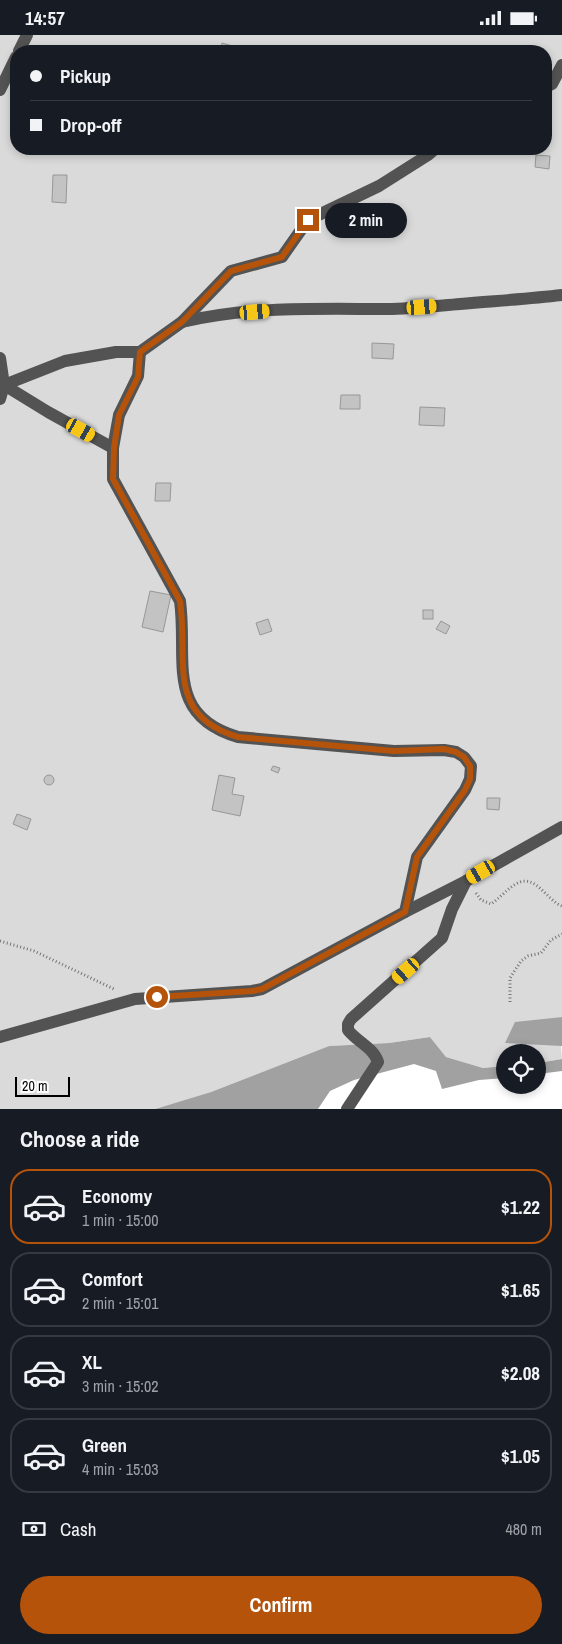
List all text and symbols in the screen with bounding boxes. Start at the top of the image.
text: 14:57 [25,5,65,31]
text: Pickup [60,63,111,89]
text: Drop-off [60,112,121,138]
callout: 2 min [326,203,408,237]
route end [297,209,319,231]
text: 2 min [349,209,383,231]
car [406,298,437,316]
car [239,303,270,321]
car [64,416,97,444]
car [464,858,497,886]
car [389,955,422,987]
route start [146,986,168,1008]
map controls [496,1044,546,1094]
button: locate [496,1044,546,1094]
scale bar [15,1074,70,1097]
text: 20 m [22,1077,48,1095]
text: Choose a ride [20,1124,139,1154]
text: Economy [82,1183,152,1209]
icon: car [22,1184,67,1229]
text: $1.22 [501,1194,540,1220]
text: 1 min · 15:00 [82,1209,159,1231]
text: Comfort [82,1266,143,1292]
icon: car [22,1267,67,1312]
text: $1.65 [501,1277,540,1303]
text: 2 min · 15:01 [82,1292,159,1314]
text: XL [82,1349,102,1375]
icon: car [22,1350,67,1395]
text: $2.08 [501,1360,540,1386]
text: 3 min · 15:02 [82,1375,159,1397]
text: Green [82,1432,127,1458]
icon: car [22,1433,67,1478]
text: $1.05 [501,1443,540,1469]
text: 4 min · 15:03 [82,1458,159,1480]
icon: cash [20,1515,48,1543]
text: Cash [60,1516,96,1542]
text: 480 m [506,1518,542,1540]
button: Confirm [20,1576,542,1634]

